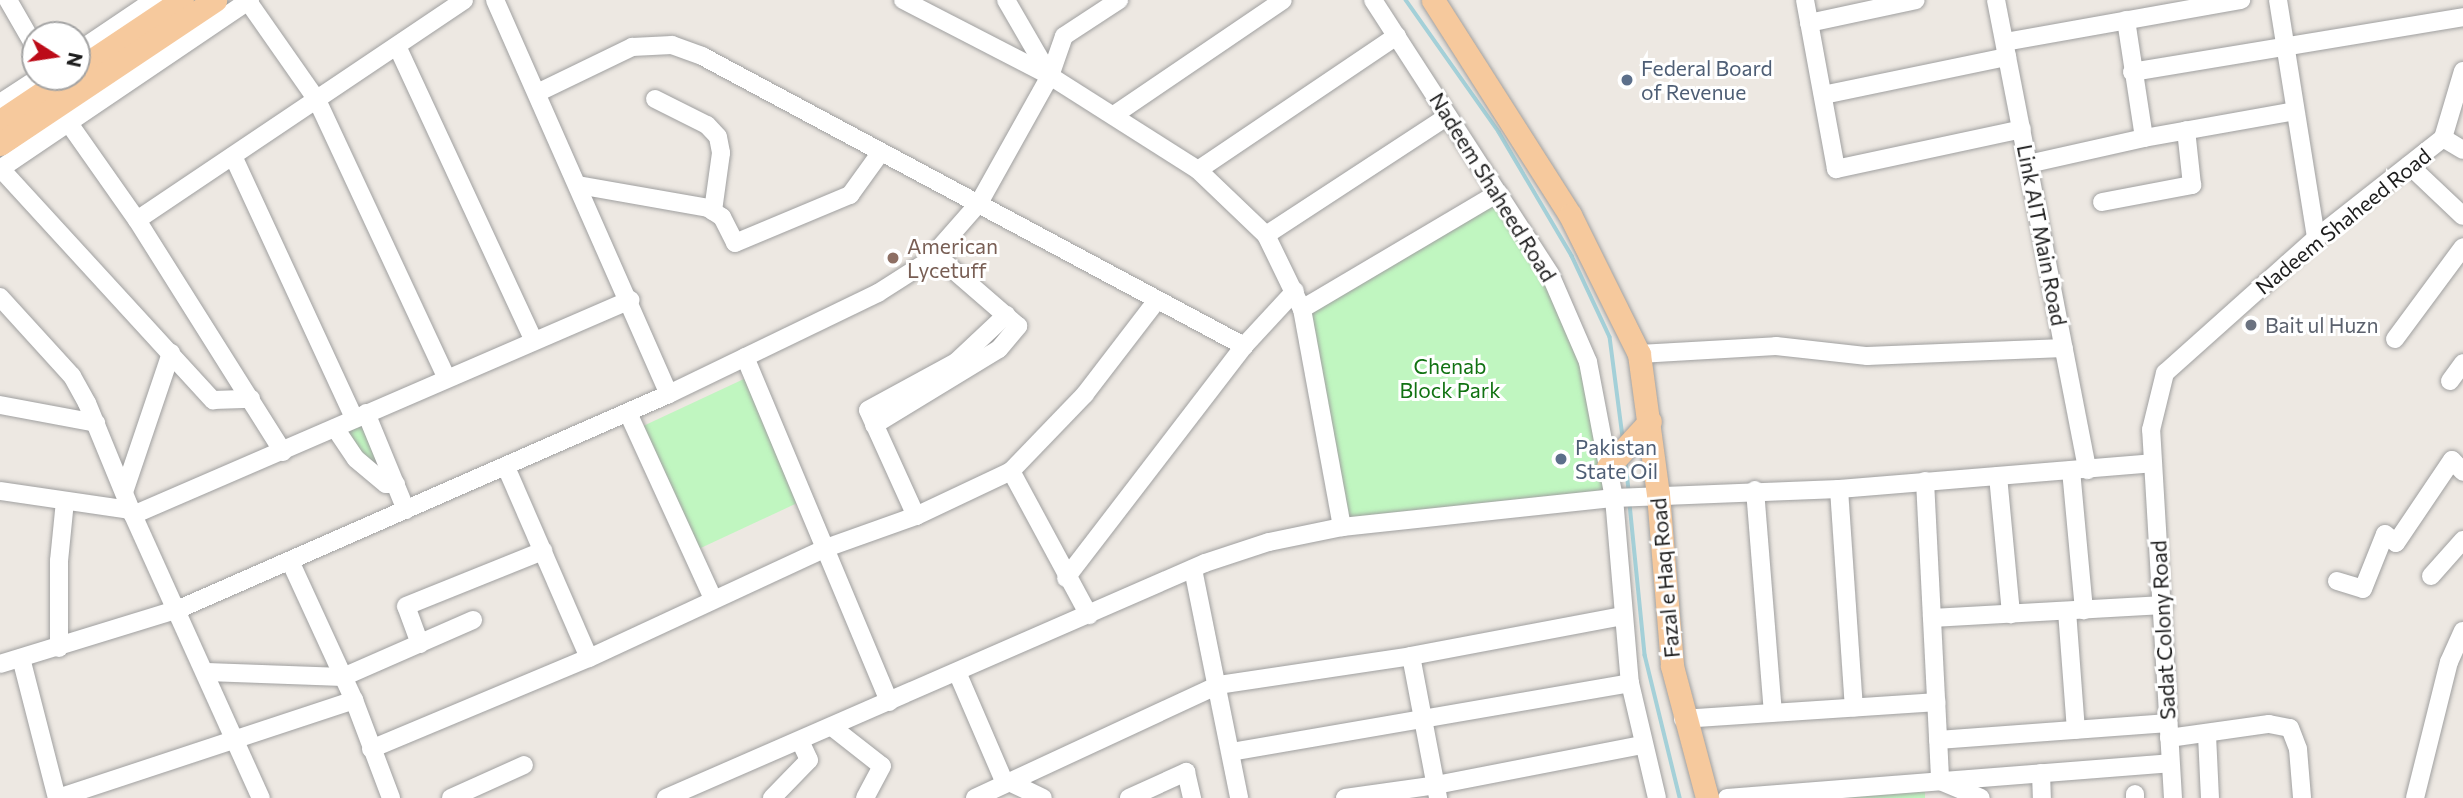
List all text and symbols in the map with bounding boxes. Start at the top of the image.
north arrow [21,21,91,91]
text: N [62,51,88,69]
place label: Federal Board of Revenue [1641,55,1773,105]
marker: Federal Board of Revenue [1619,72,1635,88]
street label: Nadeem Shaheed Road [1425,88,1561,286]
street label: Link AIT Main Road [2012,142,2072,328]
street label: Nadeem Shaheed Road [2250,143,2436,299]
place label: American Lycetuff [907,233,998,283]
marker: American Lycetuff [885,250,901,266]
place label: Bait ul Huzn [2265,312,2379,338]
marker: Bait ul Huzn [2243,317,2259,333]
park label: Chenab Block Park [1399,353,1501,403]
place label: Pakistan State Oil [1575,434,1658,484]
marker: Pakistan State Oil [1553,451,1569,467]
street label: Fazal e Haq Road [1645,497,1685,659]
street label: Sadat Colony Road [2146,540,2180,720]

